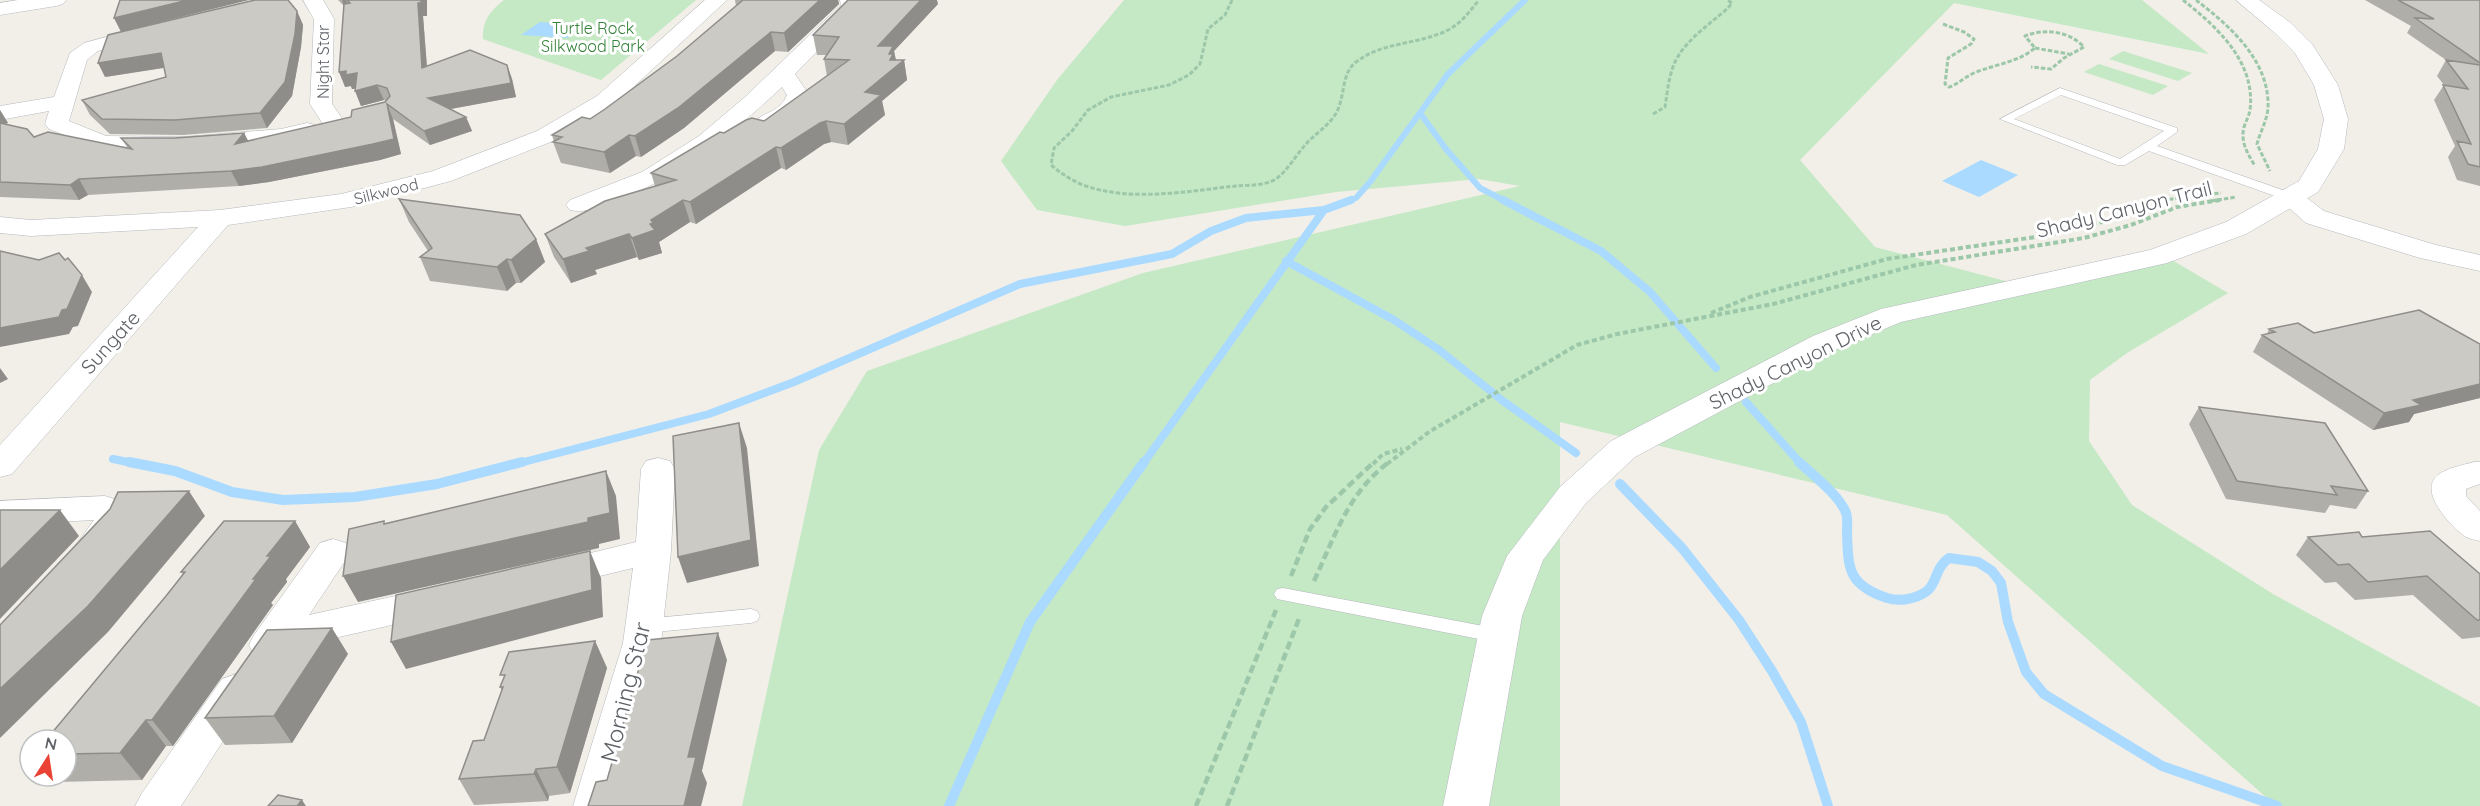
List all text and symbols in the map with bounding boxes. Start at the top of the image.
park label: Turtle Rock Silkwood Park [541,18,645,56]
street label: Night Star [313,25,333,99]
street label: Silkwood [352,173,420,209]
street label: Shady Canyon Trail [2034,175,2214,243]
street label: Sungate [75,305,145,379]
street label: Shady Canyon Drive [1705,309,1885,415]
street label: Morning Star [593,619,657,765]
north arrow [18,728,78,788]
text: N [43,732,59,754]

